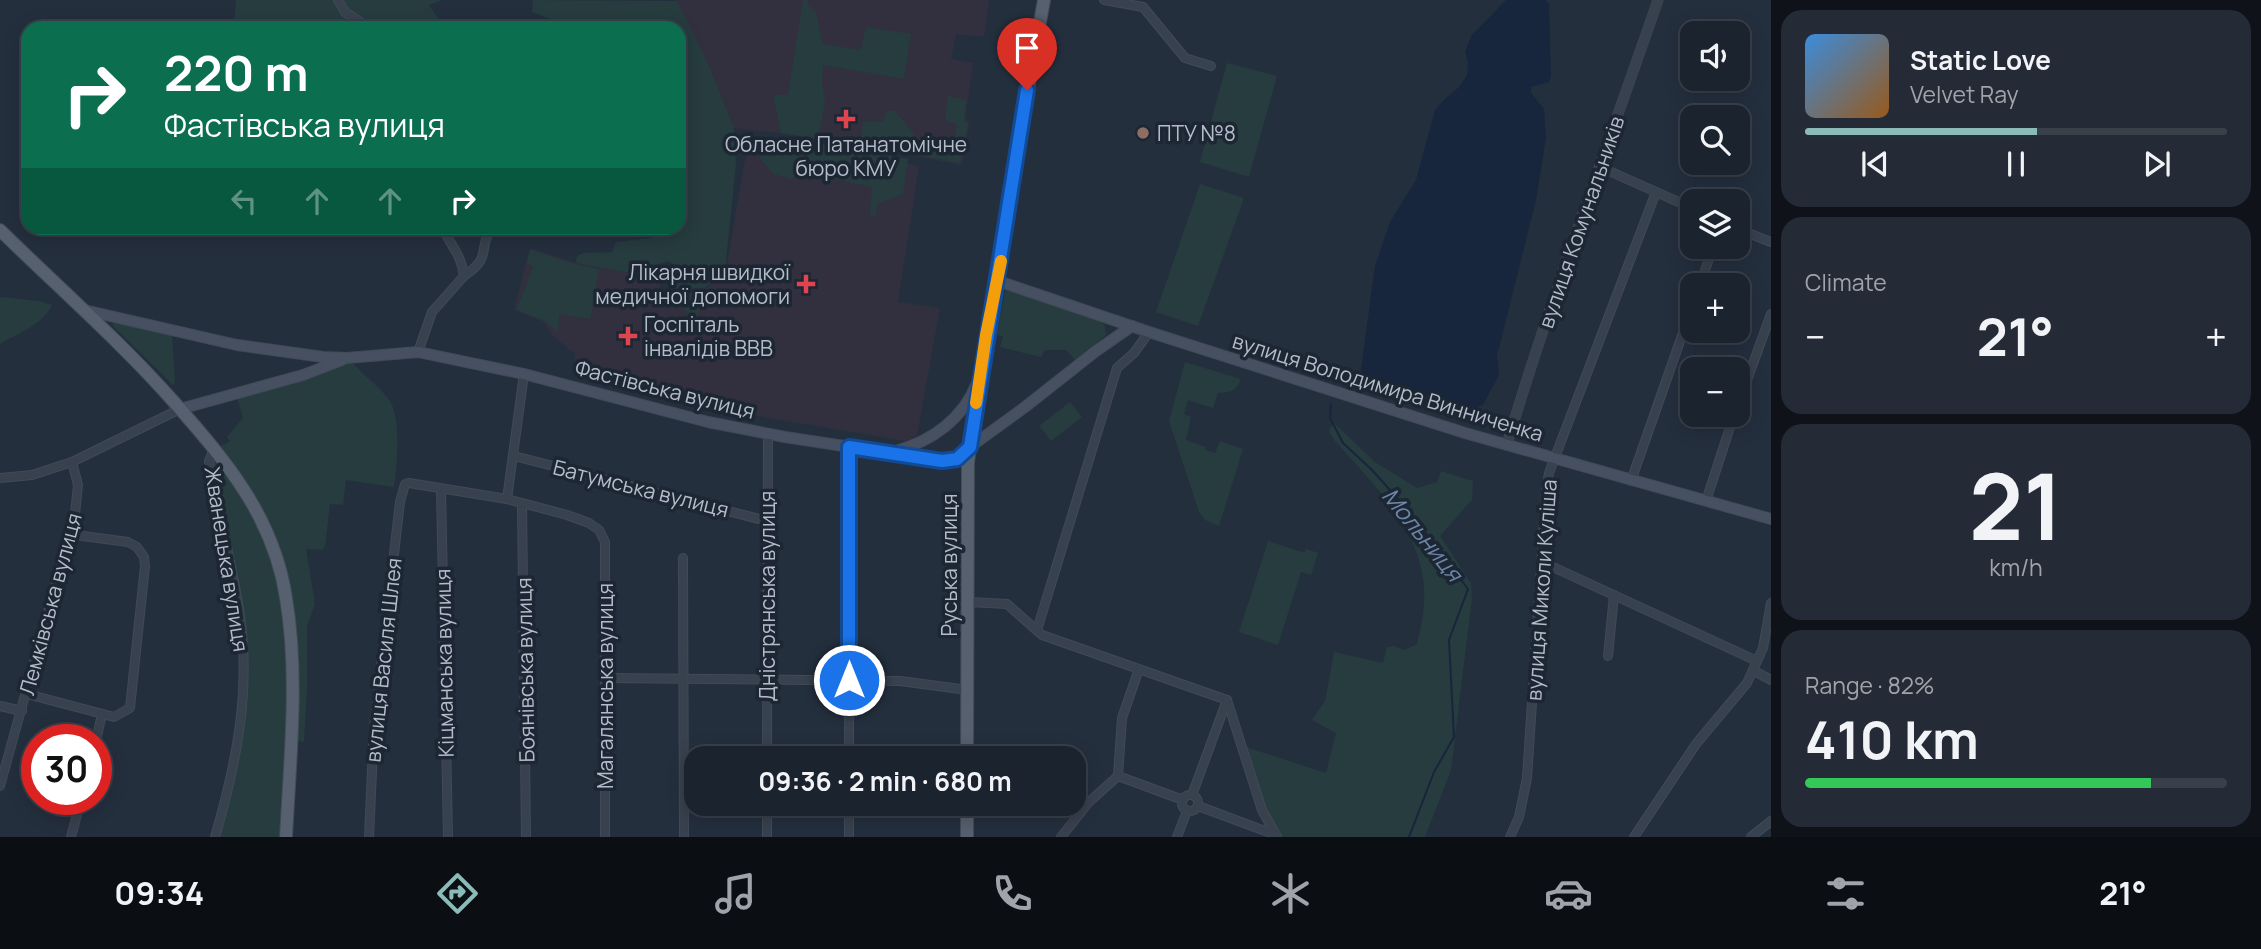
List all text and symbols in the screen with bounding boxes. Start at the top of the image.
pin [997,18,1057,90]
map controls [1680,21,1750,427]
button: sound [1680,21,1750,91]
icon: arrive [1008,29,1046,67]
text: 220 m [164,39,308,106]
text: Static Love [1910,42,2051,78]
icon: right [49,49,140,140]
text: Velvet Ray [1910,78,2019,110]
text: Фастівська вулиця [164,103,445,147]
button: search [1680,105,1750,175]
marker: Обласне Патанатомічне бюро КМУ [836,109,856,129]
street label: вулиця Комунальників [1532,112,1630,332]
place label: ПТУ №8 [1157,119,1236,147]
marker: ПТУ №8 [1135,125,1151,141]
place label: Обласне Патанатомічне бюро КМУ [725,130,967,182]
icon: previous [1856,145,1894,183]
icon: pause [1997,145,2035,183]
icon: next [2138,145,2176,183]
icon: left [225,182,263,220]
icon: ahead [298,182,336,220]
icon: ahead [371,182,409,220]
icon: right [444,182,482,220]
button: layers [1680,189,1750,259]
place label: Лікарня швидкої медичної допомоги [595,258,791,310]
text: Climate [1805,266,1887,298]
button: + [1680,273,1750,343]
marker: Лікарня швидкої медичної допомоги [796,274,816,294]
text: 21° [1977,301,2054,372]
place label: Госпіталь інвалідів ВВВ [644,310,773,362]
text: − [1805,310,1826,362]
text: + [2205,310,2227,362]
marker: Госпіталь інвалідів ВВВ [618,326,638,346]
street label: вулиця Володимира Винниченка [1229,326,1547,448]
street label: Фастівська вулиця [572,353,758,425]
button: − [1680,357,1750,427]
text: 21 [1969,443,2063,567]
street label: Батумська вулиця [550,453,732,523]
street label: Жванецька вулиця [199,464,255,654]
street label: вулиця Миколи Куліша [1519,478,1563,702]
water label: Мольниця [1375,481,1472,589]
street label: Дністрянська вулиця [753,491,781,701]
street label: Руська вулиця [935,494,963,636]
street label: Лемківська вулиця [12,510,88,698]
text: km/h [1989,551,2043,583]
street label: вулиця Василя Шлея [358,556,408,764]
street label: Кіцманська вулиця [428,568,460,758]
street label: Боянівська вулиця [509,577,541,763]
street label: Магалянська вулиця [591,583,619,789]
position arrow [812,643,886,717]
text: Range · 82% [1805,669,1935,701]
text: 410 km [1805,704,1979,775]
speed limit sign: 30 [21,724,112,815]
text: 09:36 · 2 min · 680 m [758,763,1012,799]
icon: directions [433,869,482,918]
icon: music [711,869,760,918]
icon: phone [988,869,1037,918]
icon: climate [1266,869,1315,918]
icon: car [1544,869,1593,918]
icon: filters [1821,869,1870,918]
text: 09:34 [114,871,204,915]
text: 21° [2099,871,2147,915]

